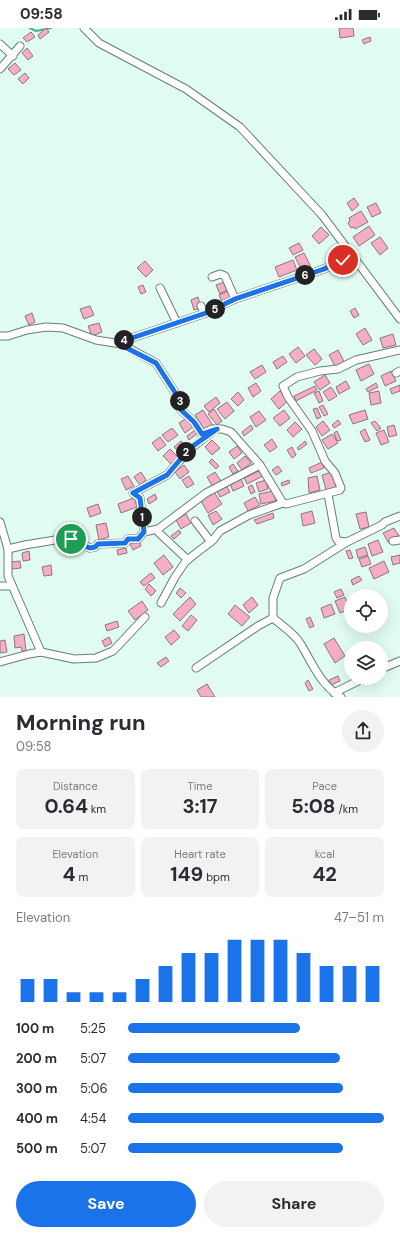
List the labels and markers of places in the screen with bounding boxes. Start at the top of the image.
pin [326,243,360,277]
pin: 6 [295,265,315,285]
pin: 5 [205,299,225,319]
pin: 4 [114,330,134,350]
pin: 3 [170,391,190,411]
pin: 2 [176,442,196,462]
pin: 1 [132,507,152,527]
pin [54,522,88,556]

